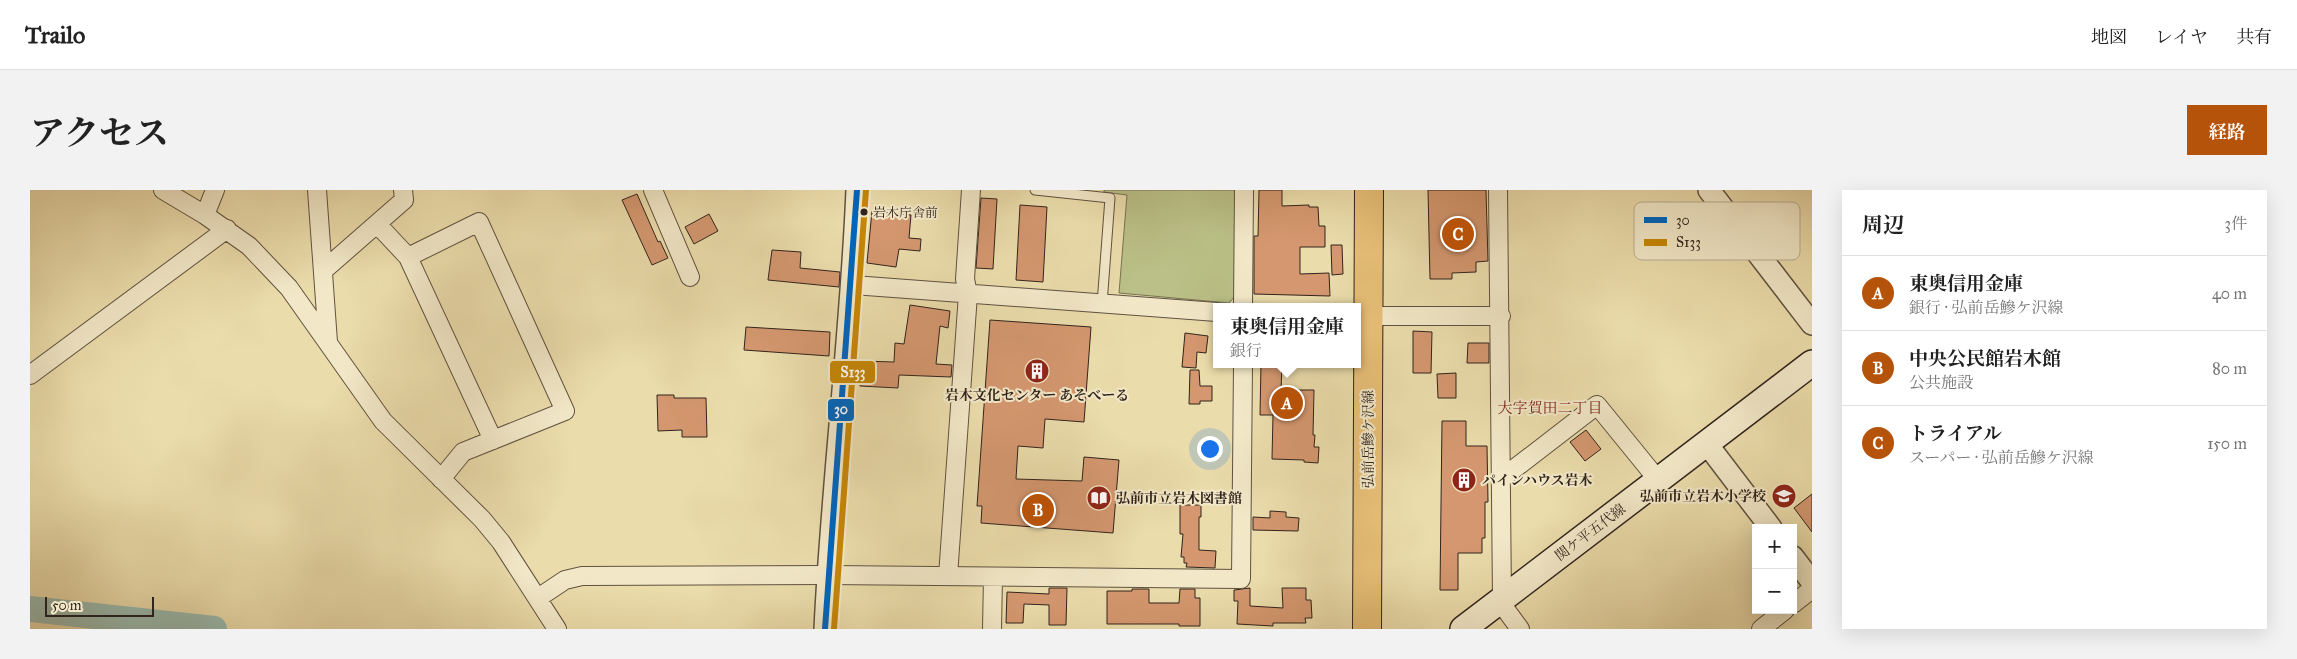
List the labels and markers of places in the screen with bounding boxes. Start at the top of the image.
place label: 岩木庁舎前 [873,205,938,221]
marker: 岩木庁舎前 [859,207,869,217]
pin: C [1442,215,1474,253]
building icon: 岩木文化センター あそべーる [1024,358,1050,384]
pin: A [1271,384,1303,422]
place label: 岩木文化センター あそべーる [945,387,1129,404]
building icon: パインハウス岩木 [1451,467,1477,493]
place label: パインハウス岩木 [1482,472,1593,489]
school or university icon: 弘前市立岩木小学校 [1771,483,1797,509]
library icon: 弘前市立岩木図書館 [1086,485,1112,511]
place label: 弘前市立岩木小学校 [1640,488,1766,505]
place label: 弘前市立岩木図書館 [1116,490,1242,507]
pin: B [1022,491,1054,529]

